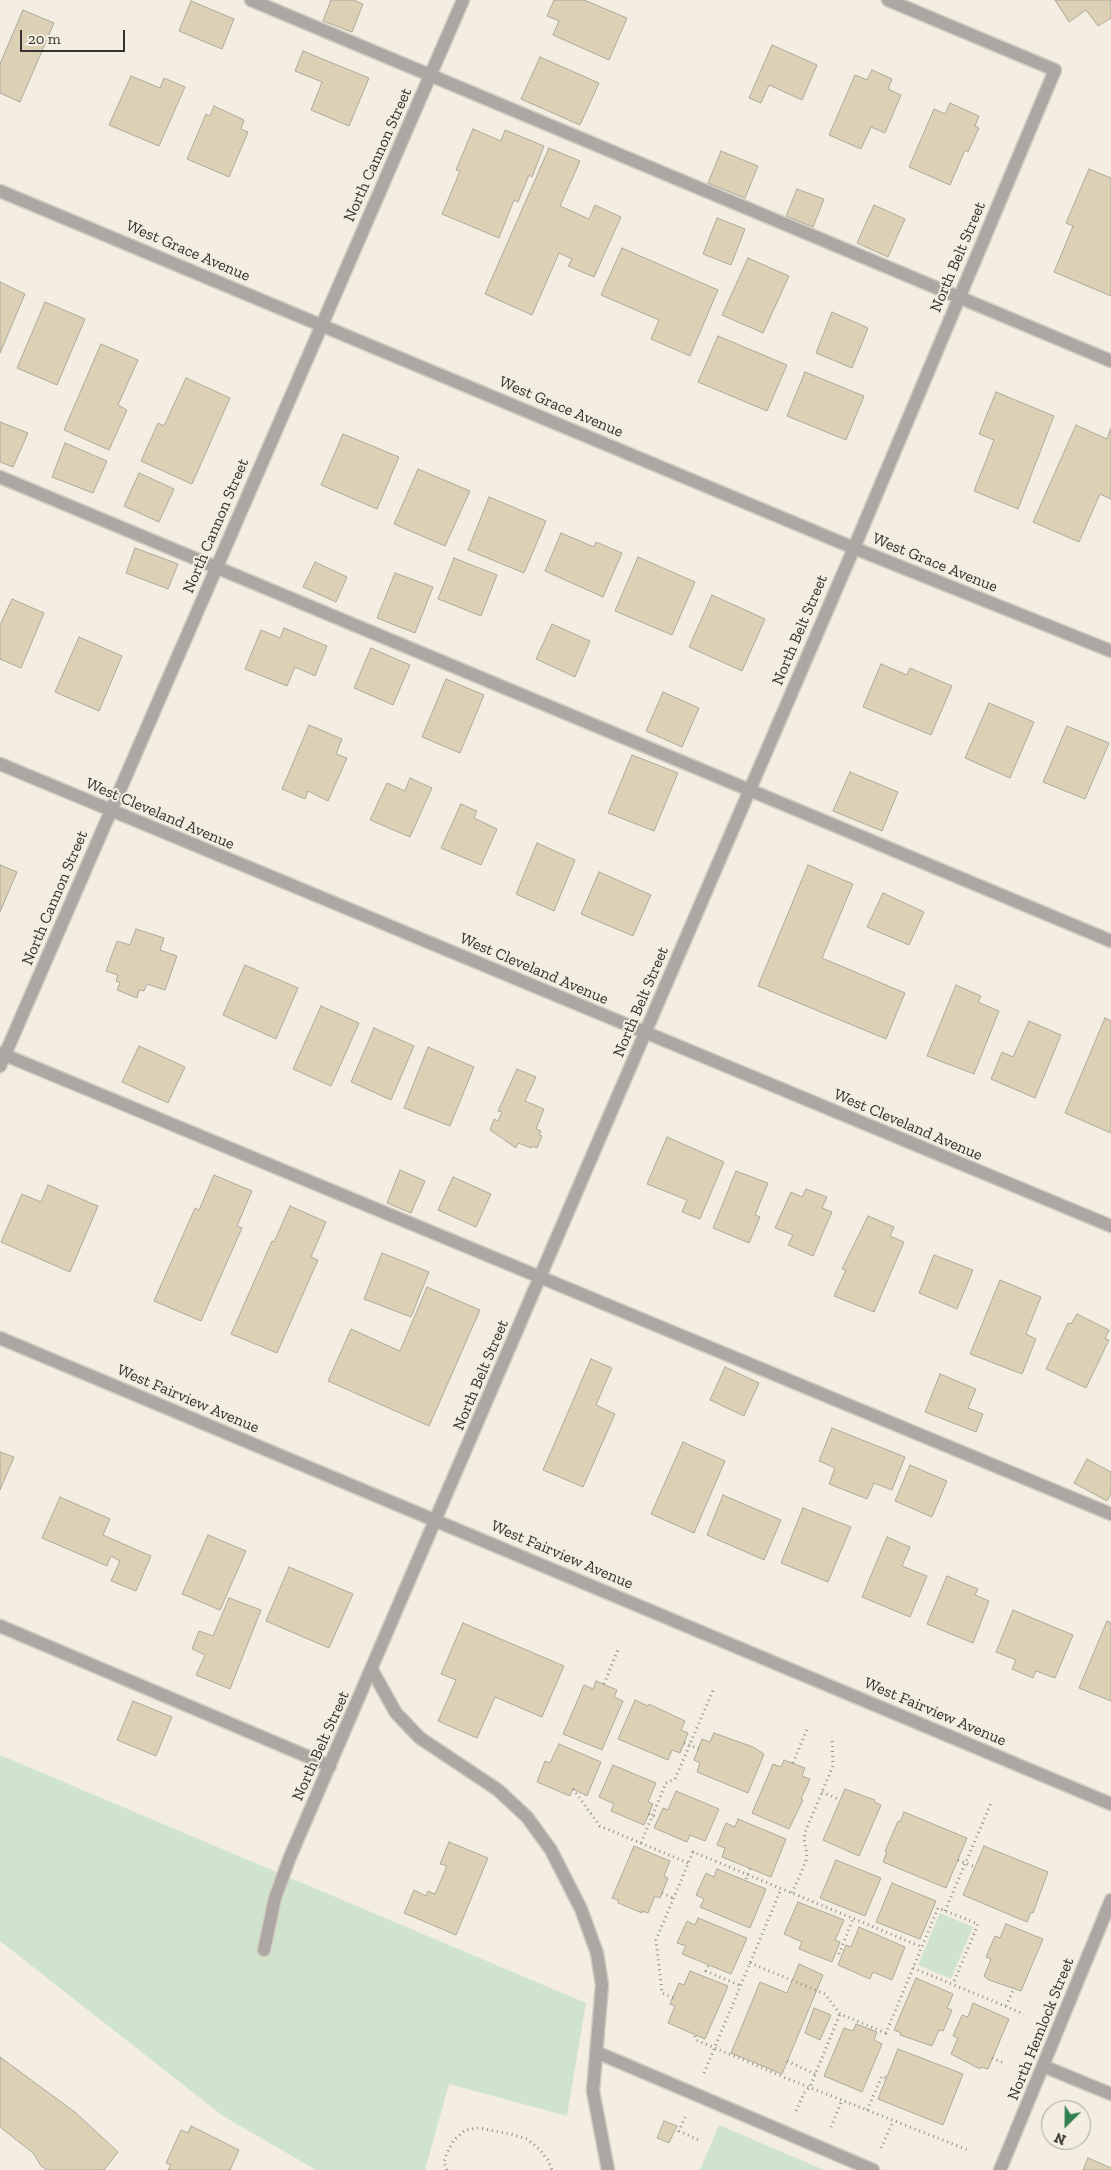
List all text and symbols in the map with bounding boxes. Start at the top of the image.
scale bar [22,20,128,52]
text: 20 m [28,30,61,48]
street label: North Cannon Street [340,85,416,225]
street label: North Belt Street [926,199,990,315]
street label: West Grace Avenue [123,216,253,286]
street label: West Grace Avenue [496,372,626,442]
street label: North Cannon Street [179,456,253,596]
street label: West Grace Avenue [870,529,1000,597]
street label: North Belt Street [768,572,832,688]
street label: West Cleveland Avenue [83,774,237,854]
street label: North Cannon Street [18,828,92,968]
street label: West Cleveland Avenue [457,929,611,1009]
street label: North Belt Street [609,944,673,1060]
street label: West Cleveland Avenue [831,1085,985,1165]
street label: North Belt Street [449,1317,513,1433]
street label: West Fairview Avenue [114,1360,262,1438]
street label: West Fairview Avenue [488,1516,636,1594]
street label: West Fairview Avenue [861,1673,1009,1751]
street label: North Belt Street [288,1688,354,1804]
street label: North Hemlock Street [1004,1955,1078,2103]
north arrow [1041,2100,1091,2150]
text: N [1052,2128,1069,2148]

